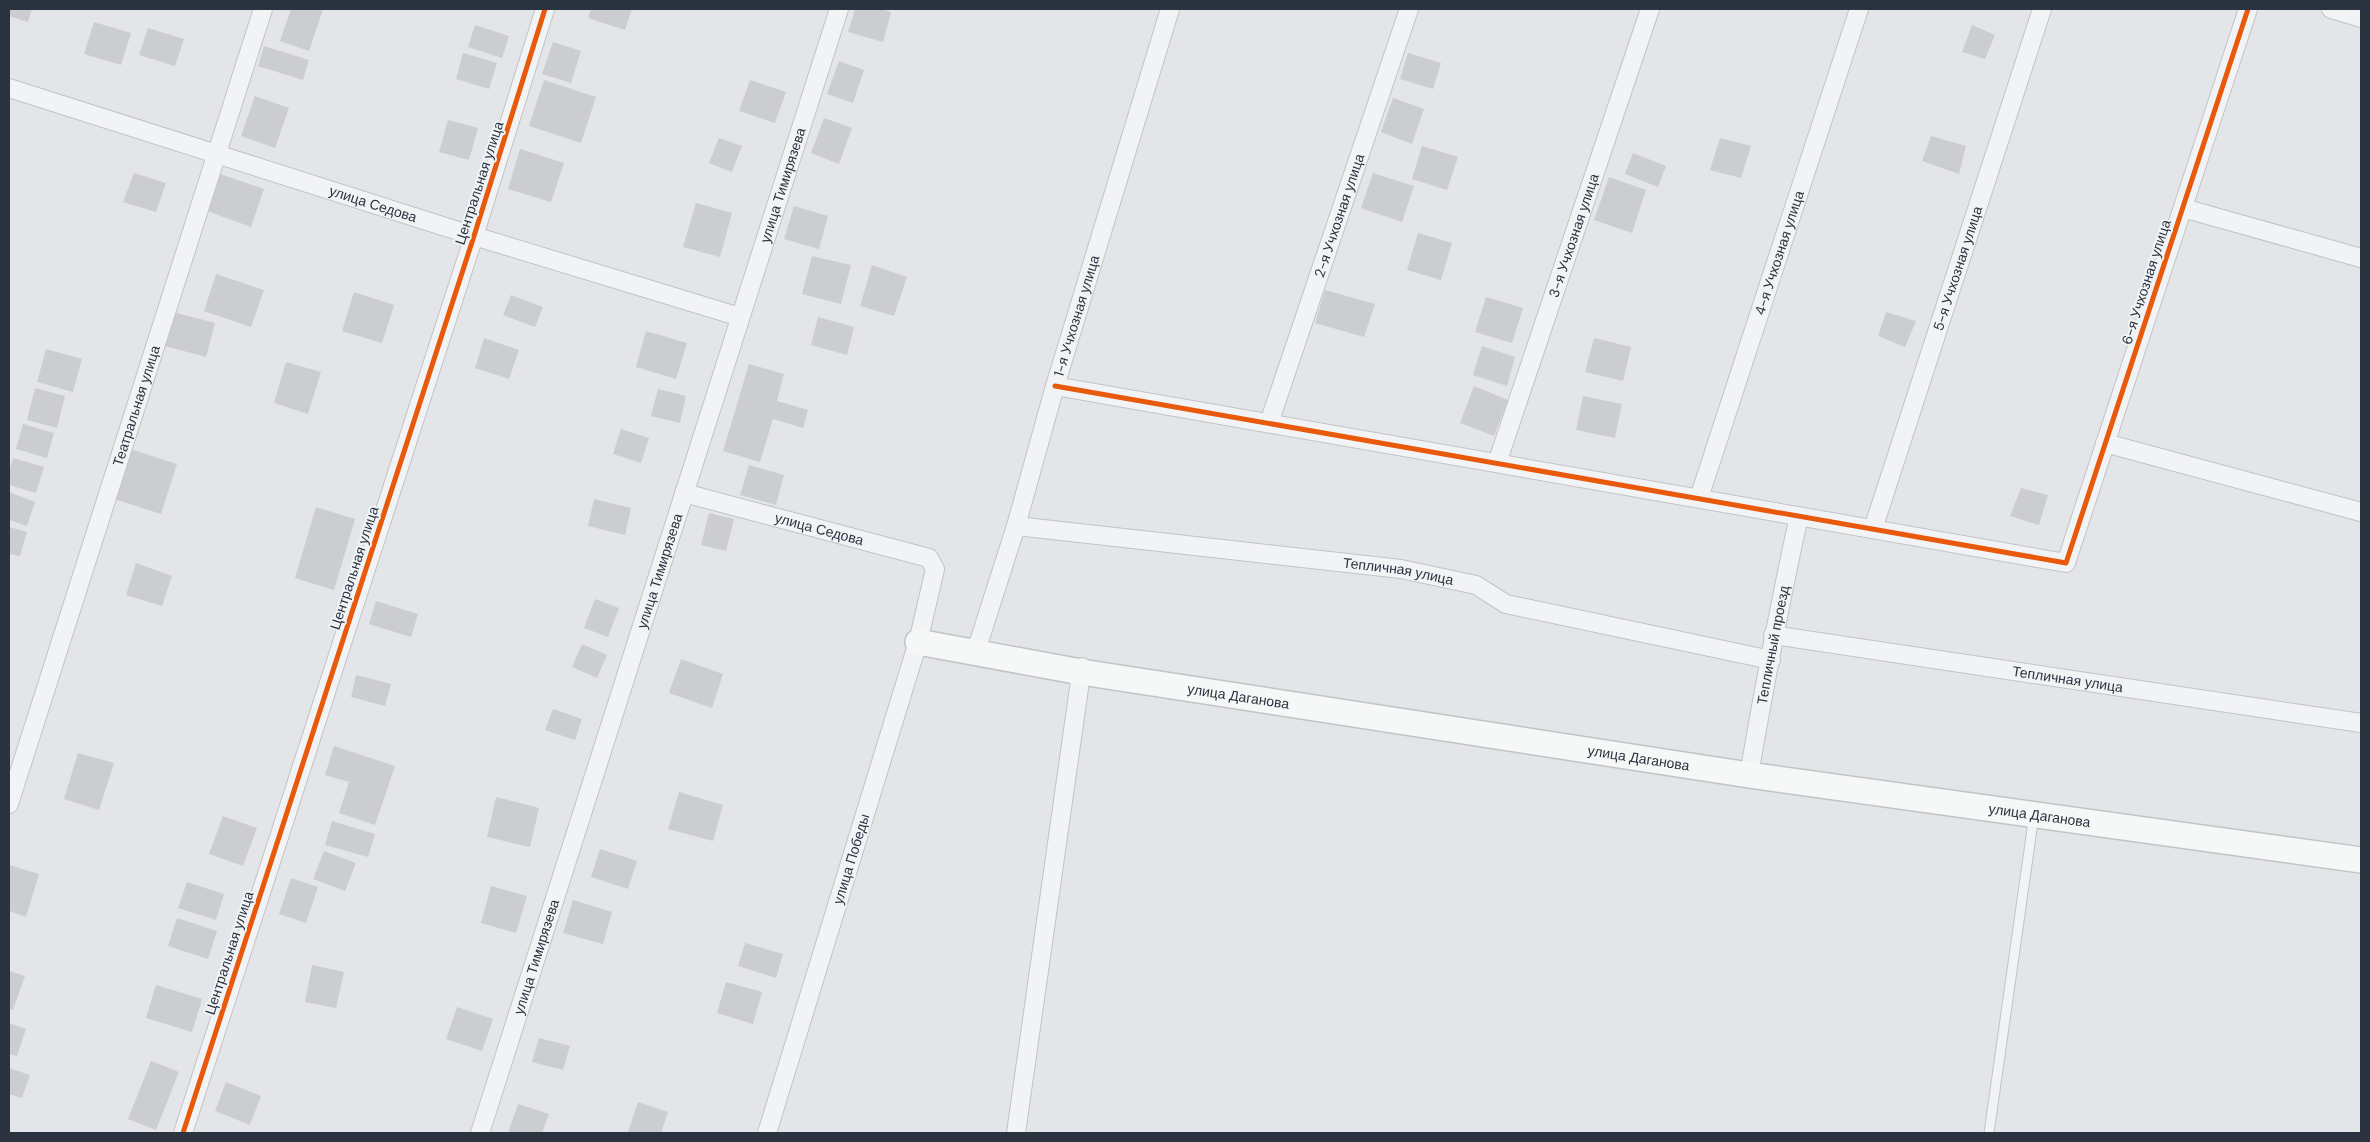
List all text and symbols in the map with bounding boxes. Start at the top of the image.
street label: Центральная улица [451,119,507,247]
street label: улица Тимирязева [756,125,810,245]
street label: 2-я Учхозная улица [1310,151,1368,280]
street label: 3-я Учхозная улица [1544,171,1603,300]
street label: улица Седова [327,181,419,226]
street label: 4-я Учхозная улица [1750,188,1808,317]
street label: 5-я Учхозная улица [1929,204,1986,333]
street label: 6-я Учхозная улица [2117,217,2175,347]
street label: 1-я Учхозная улица [1049,253,1103,379]
street label: Театральная улица [108,343,164,469]
street label: Центральная улица [326,504,382,632]
street label: улица Седова [773,509,866,549]
street label: улица Тимирязева [633,511,686,631]
street label: Тепличная улица [1342,554,1455,589]
street label: Тепличный проезд [1753,584,1793,706]
street label: Тепличная улица [2011,662,2125,696]
street label: улица Даганова [1186,680,1291,713]
street label: улица Даганова [1587,741,1691,775]
street label: улица Даганова [1987,799,2092,831]
street label: улица Победы [829,812,873,906]
street label: Центральная улица [201,889,257,1017]
street label: улица Тимирязева [509,897,563,1017]

